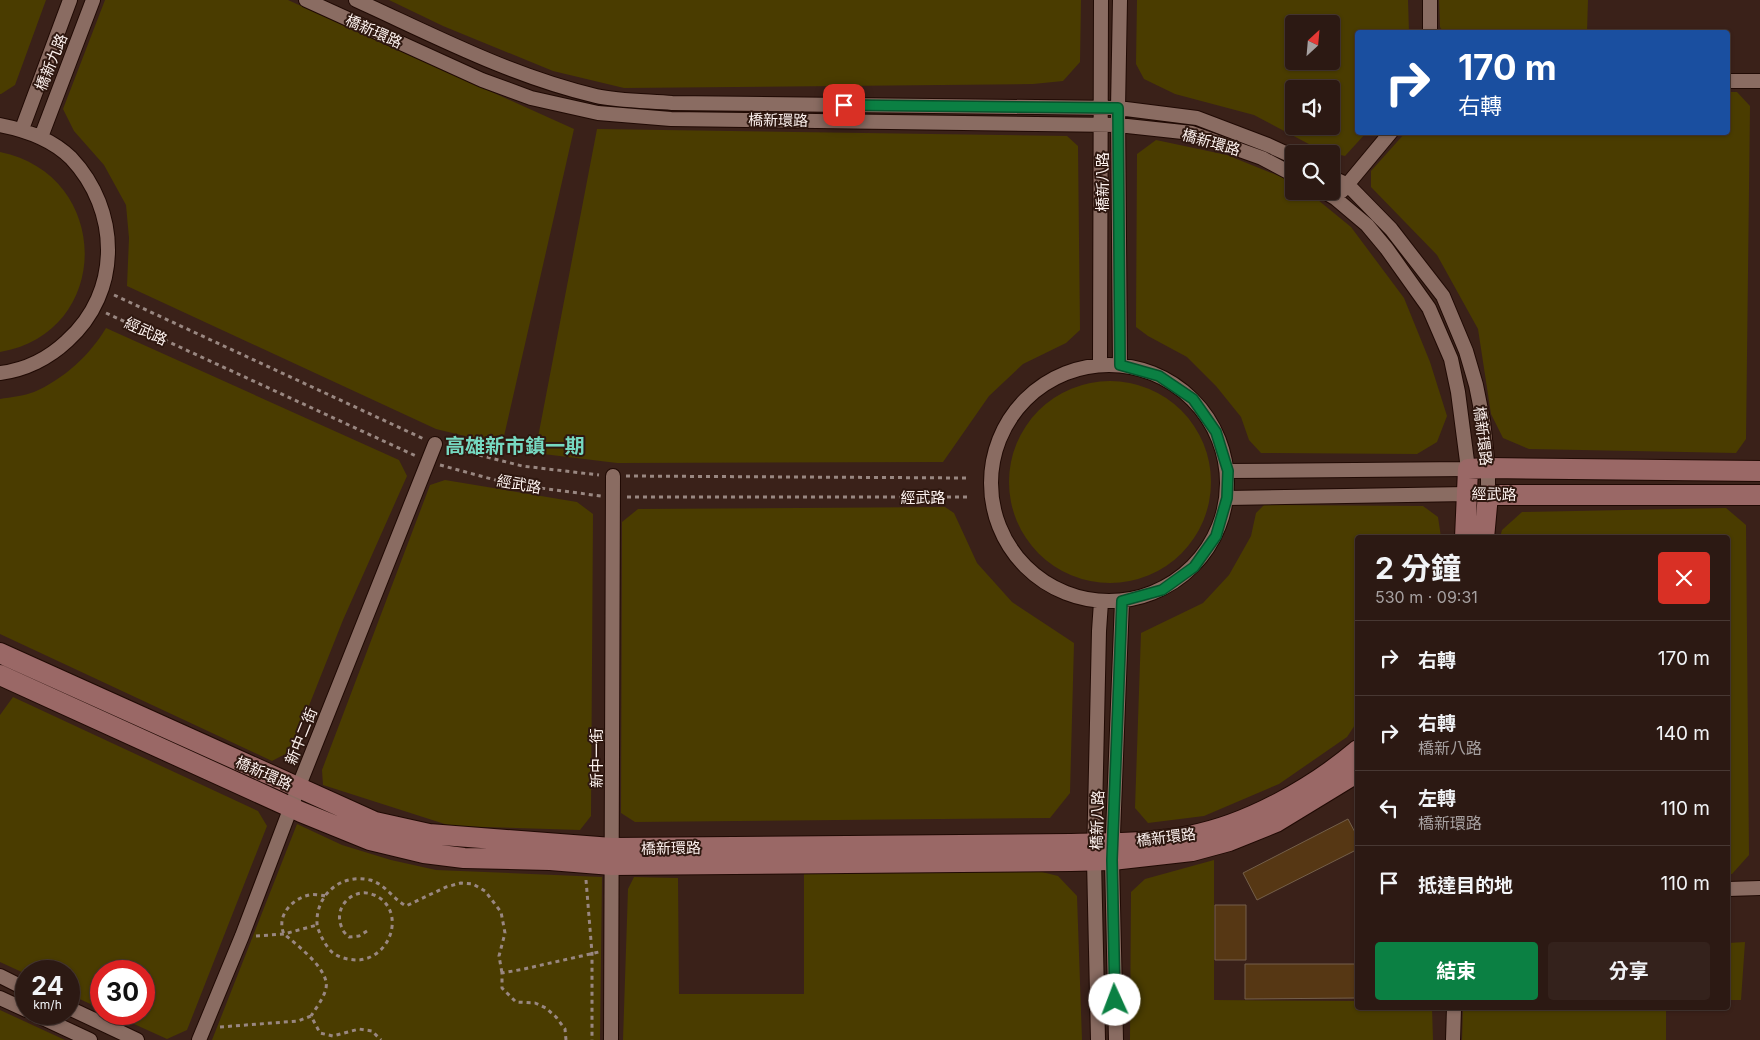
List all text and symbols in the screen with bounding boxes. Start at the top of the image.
street label: 橋新環路 [343,10,405,52]
north arrow [1285,15,1340,70]
map controls [1285,15,1340,200]
street label: 橋新九路 [31,31,71,93]
text: 170 m [1458,46,1557,88]
icon: right [1375,50,1440,115]
button: sound [1285,80,1340,135]
pin [823,84,865,126]
icon: arrive [830,91,858,119]
text: 右轉 [1458,93,1502,119]
street label: 橋新環路 [748,110,808,130]
street label: 橋新環路 [1180,125,1242,159]
button: search [1285,145,1340,200]
street label: 橋新八路 [1093,152,1112,212]
street label: 經武路 [122,313,170,349]
street label: 橋新環路 [1470,405,1496,467]
district label: 高雄新市鎮一期 [445,434,585,458]
street label: 經武路 [495,471,543,497]
street label: 經武路 [1471,484,1517,504]
street label: 經武路 [900,488,946,507]
text: 2 分鐘 [1375,550,1461,586]
button: close [1658,552,1710,604]
text: 530 m · 09:31 [1375,587,1478,607]
icon: right [1375,644,1403,672]
text: 170 m [1658,647,1710,670]
text: 右轉 [1418,649,1456,672]
street label: 新中二街 [281,705,321,767]
text: 右轉 [1418,712,1456,735]
icon: right [1375,719,1403,747]
text: 140 m [1656,722,1710,745]
street label: 新中一街 [587,728,606,788]
text: 橋新八路 [1418,738,1482,758]
street label: 橋新環路 [233,752,295,794]
text: 左轉 [1418,787,1456,810]
street label: 橋新八路 [1086,790,1108,850]
icon: left [1375,794,1403,822]
text: 110 m [1661,797,1710,820]
text: 橋新環路 [1418,813,1482,833]
street label: 橋新環路 [1135,824,1197,850]
street label: 橋新環路 [641,838,701,858]
icon: arrive [1375,869,1403,897]
text: 110 m [1661,872,1710,895]
text: 抵達目的地 [1418,874,1513,897]
button: 結束 [1375,942,1538,1000]
button: 分享 [1548,942,1710,1000]
speed limit sign: 30 [90,960,155,1025]
text: 24 [31,971,64,1001]
position arrow [1088,973,1140,1025]
text: km/h [33,997,62,1012]

